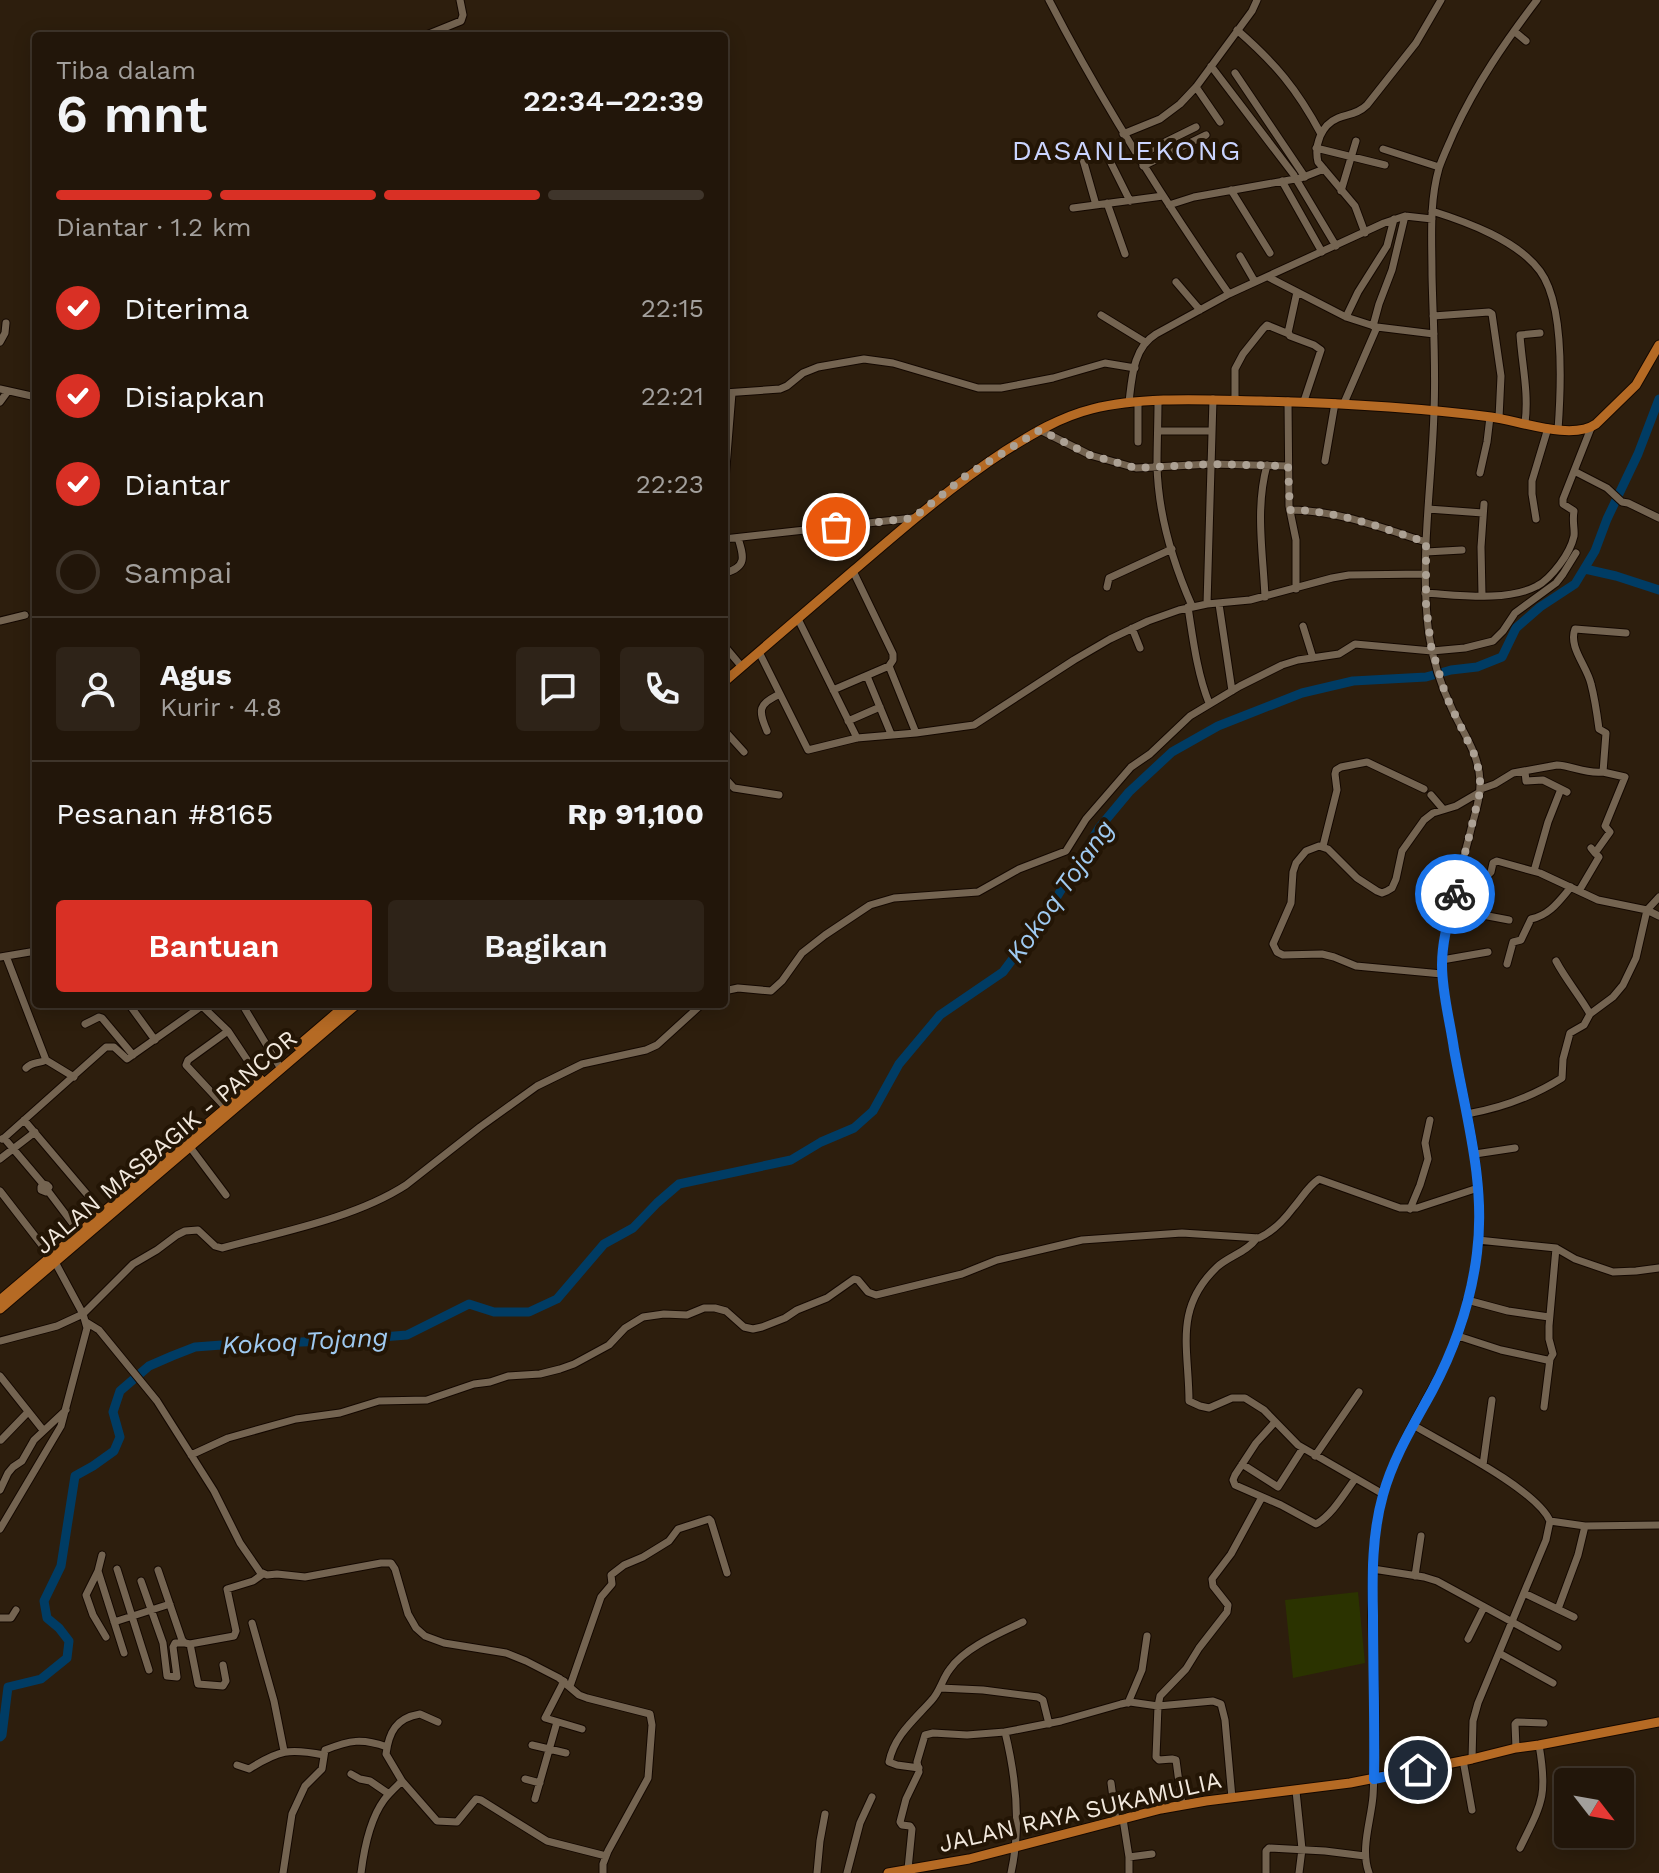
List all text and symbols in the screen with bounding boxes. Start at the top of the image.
text: Tiba dalam [56,55,196,85]
text: 22:34–22:39 [523,83,704,118]
text: 6 mnt [56,84,207,145]
district label: DASANLEKONG [1012,134,1242,167]
text: Diantar · 1.2 km [56,212,251,242]
icon: check [56,286,100,330]
text: Diterima [124,291,249,326]
text: 22:15 [641,293,704,323]
icon: check [56,374,100,418]
text: Disiapkan [124,379,265,414]
text: 22:21 [641,381,704,411]
icon: check [56,462,100,506]
text: Diantar [124,467,231,502]
text: 22:23 [636,469,704,499]
pin [802,493,870,561]
icon: bag [814,505,858,549]
text: Sampai [124,555,232,590]
button: person [56,647,140,731]
button: chat [516,647,600,731]
button: phone [620,647,704,731]
text: Agus [160,657,232,692]
text: Kurir · 4.8 [160,692,282,722]
text: Pesanan #8165 [56,796,274,831]
text: Rp 91,100 [567,796,704,831]
water label: Kokoq Tojang [1000,814,1120,968]
courier [1415,854,1495,934]
icon: bike [1433,872,1477,916]
button: Bantuan [56,900,372,992]
button: Bagikan [388,900,704,992]
street label: JALAN MASBAGIK - PANCOR [29,1024,303,1260]
water label: Kokoq Tojang [221,1322,389,1360]
pin [1384,1736,1452,1804]
icon: home [1396,1748,1440,1792]
street label: JALAN RAYA SUKAMULIA [936,1766,1224,1858]
north arrow [1554,1768,1634,1848]
map controls [1554,1768,1634,1848]

